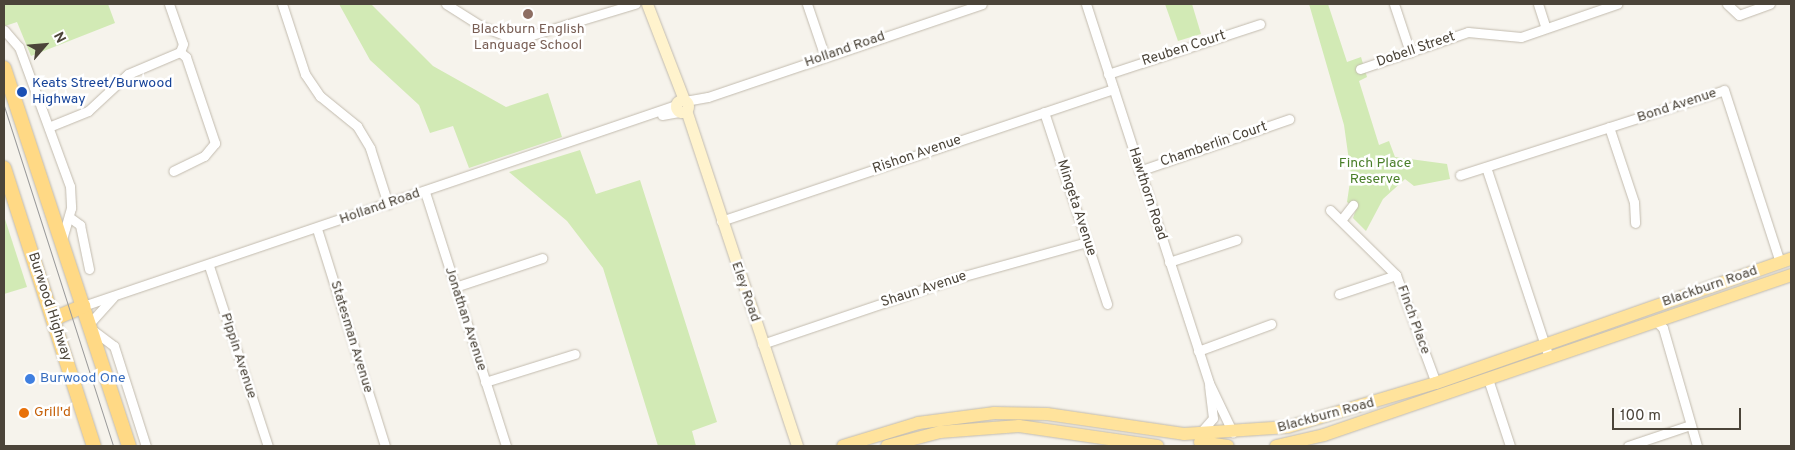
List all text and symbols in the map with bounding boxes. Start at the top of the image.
marker: Blackburn English Language School [522,8,534,20]
north arrow [20,20,70,70]
place label: Blackburn English Language School [471,22,585,54]
street label: Holland Road [802,28,888,72]
street label: Reuben Court [1140,28,1228,70]
street label: Dobell Street [1374,29,1458,71]
text: N [49,30,69,46]
place label: Keats Street/Burwood Highway [32,76,172,108]
street label: Bond Avenue [1635,85,1719,127]
marker: Keats Street/Burwood Highway [16,86,28,98]
street label: Chamberlin Court [1158,119,1270,171]
street label: Rishon Avenue [870,132,964,178]
street label: Hawthorn Road [1124,145,1170,243]
park label: Finch Place Reserve [1339,156,1411,188]
street label: Mingeta Avenue [1052,158,1100,258]
street label: Holland Road [337,185,423,229]
street label: Burwood Highway [24,251,74,363]
street label: Eley Road [727,260,763,324]
street label: Blackburn Road [1660,263,1760,311]
street label: Jonathan Avenue [440,265,490,373]
street label: Shaun Avenue [879,268,969,312]
street label: Statesman Avenue [326,279,376,395]
street label: Finch Place [1393,283,1433,357]
street label: Pippin Avenue [216,311,260,401]
place label: Burwood One [40,371,126,387]
marker: Burwood One [24,373,36,385]
street label: Blackburn Road [1276,395,1376,437]
scale bar [1615,398,1744,430]
place label: Grill'd [34,405,71,421]
marker: Grill'd [18,407,30,419]
text: 100 m [1620,407,1661,426]

